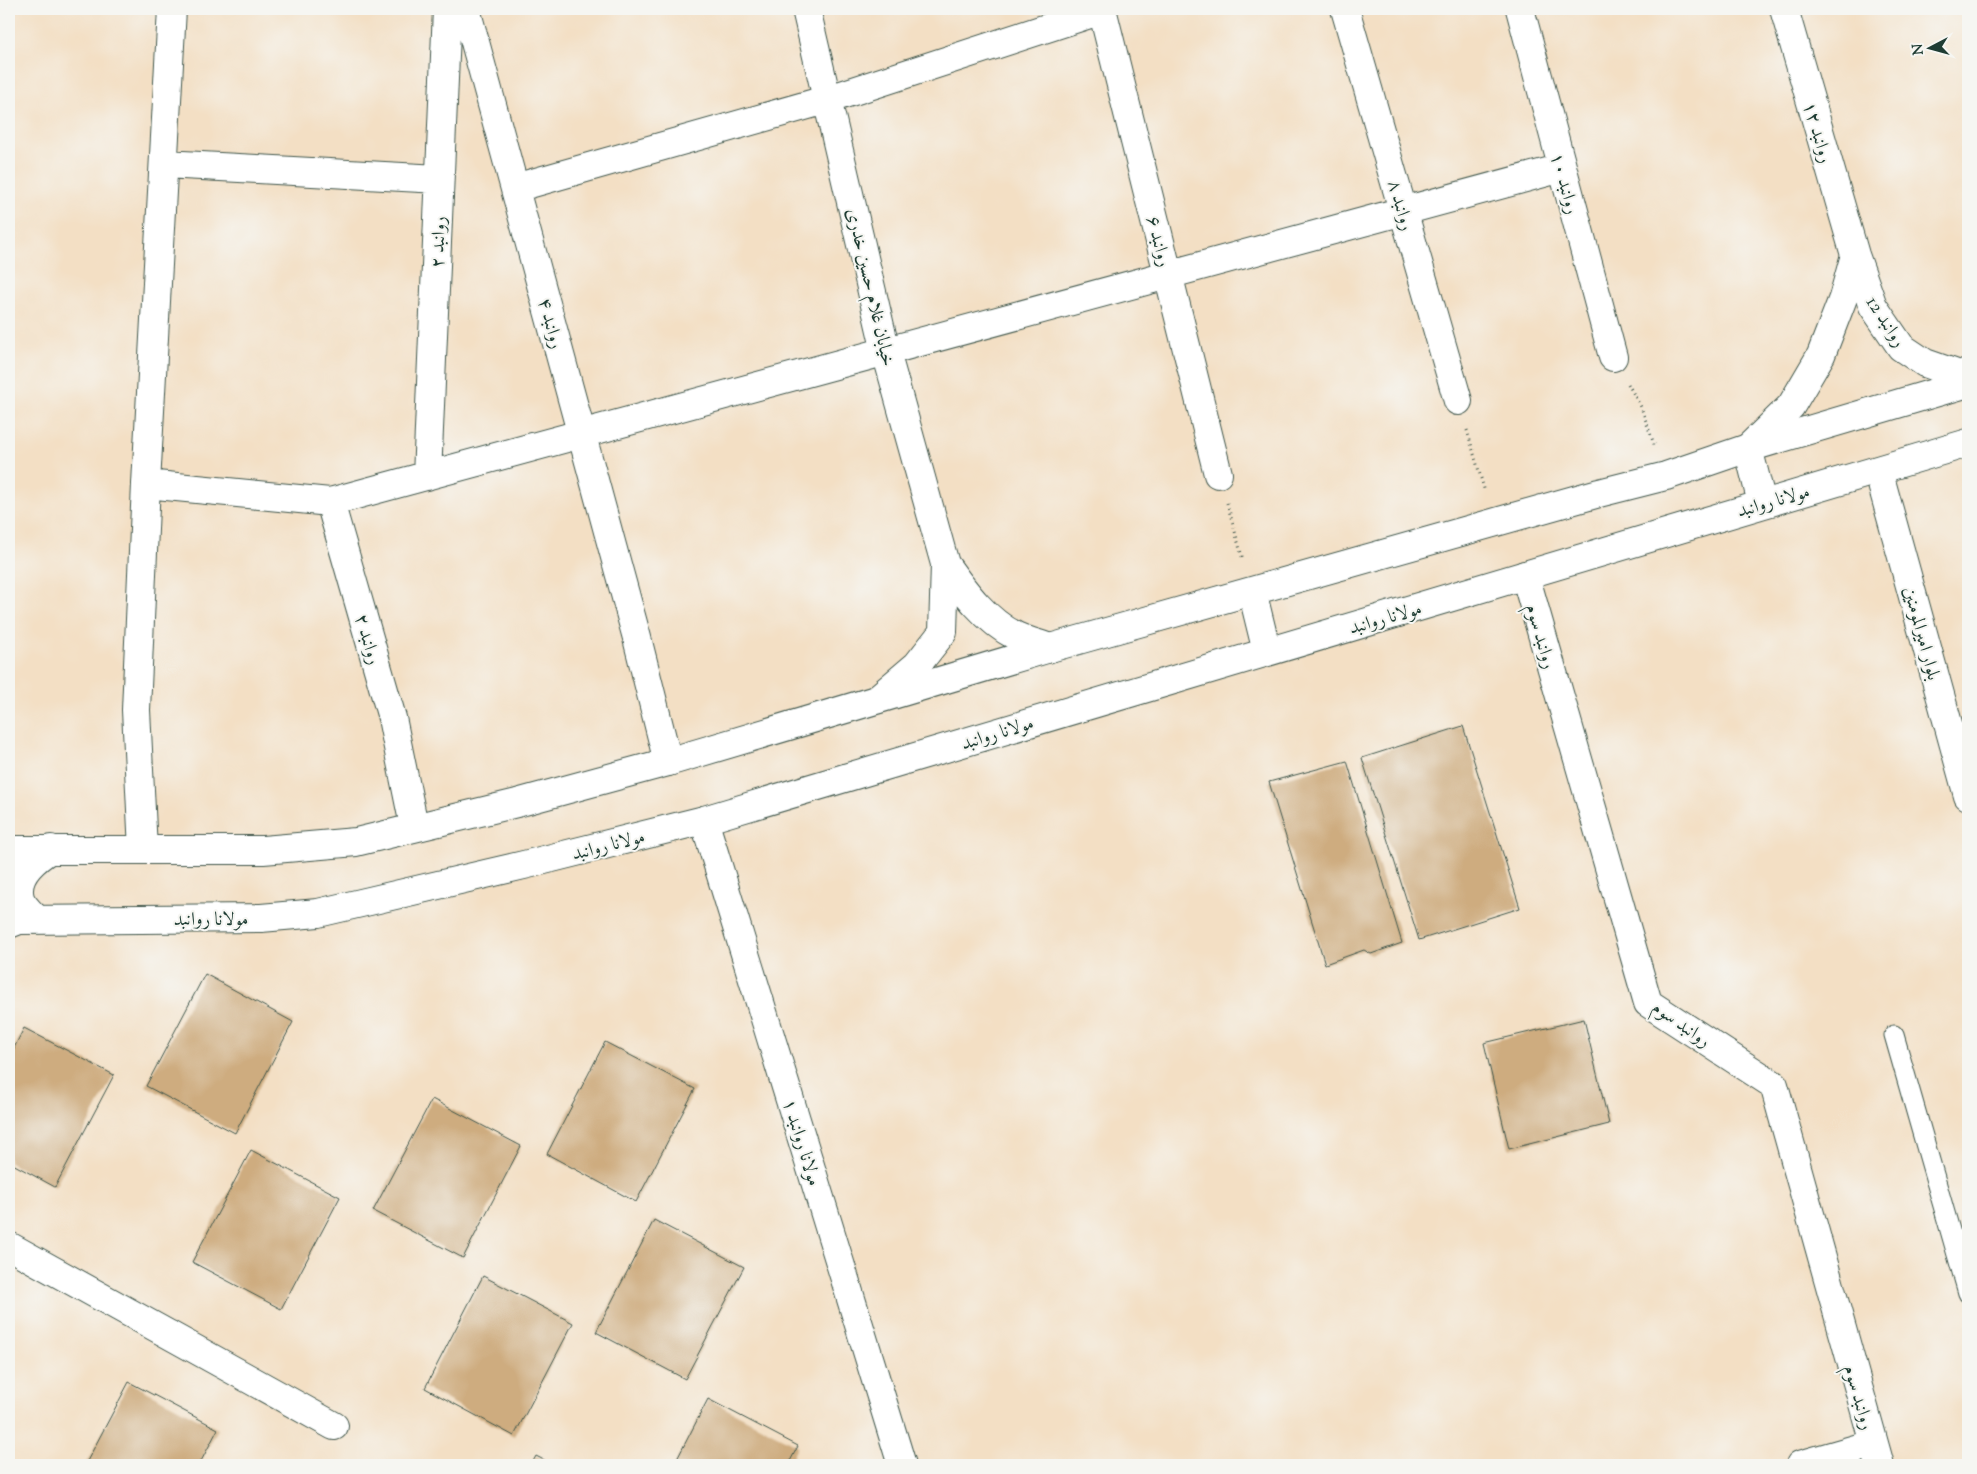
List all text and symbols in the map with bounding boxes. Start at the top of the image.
north arrow [1904,22,1954,72]
text: N [1909,43,1930,56]
street label: روانبد ۱۲ [1795,99,1838,167]
street label: روانبد ۱۰ [1542,150,1585,218]
street label: روانبد ۸ [1379,177,1420,234]
street label: خیابان غلام حسین خدری [837,206,901,370]
street label: روانبد ۶ [1138,213,1177,270]
street label: روانبد ۲ [425,216,454,268]
street label: روانبد 12 [1858,291,1911,353]
street label: روانبد ۴ [530,295,569,352]
street label: مولانا روانبد [1734,479,1813,526]
street label: بلوار امیرالمومنین [1895,584,1946,684]
street label: مولانا روانبد [1346,596,1425,643]
street label: روانبد سوم [1516,601,1562,673]
street label: روانبد ۲ [346,611,387,668]
street label: مولانا روانبد [958,711,1037,758]
street label: مولانا روانبد [569,824,648,869]
street label: مولانا روانبد [174,907,248,934]
street label: روانبد سوم [1645,995,1716,1056]
street label: مولانا روانبد ۱ [775,1096,827,1190]
street label: روانبد سوم [1834,1362,1880,1434]

